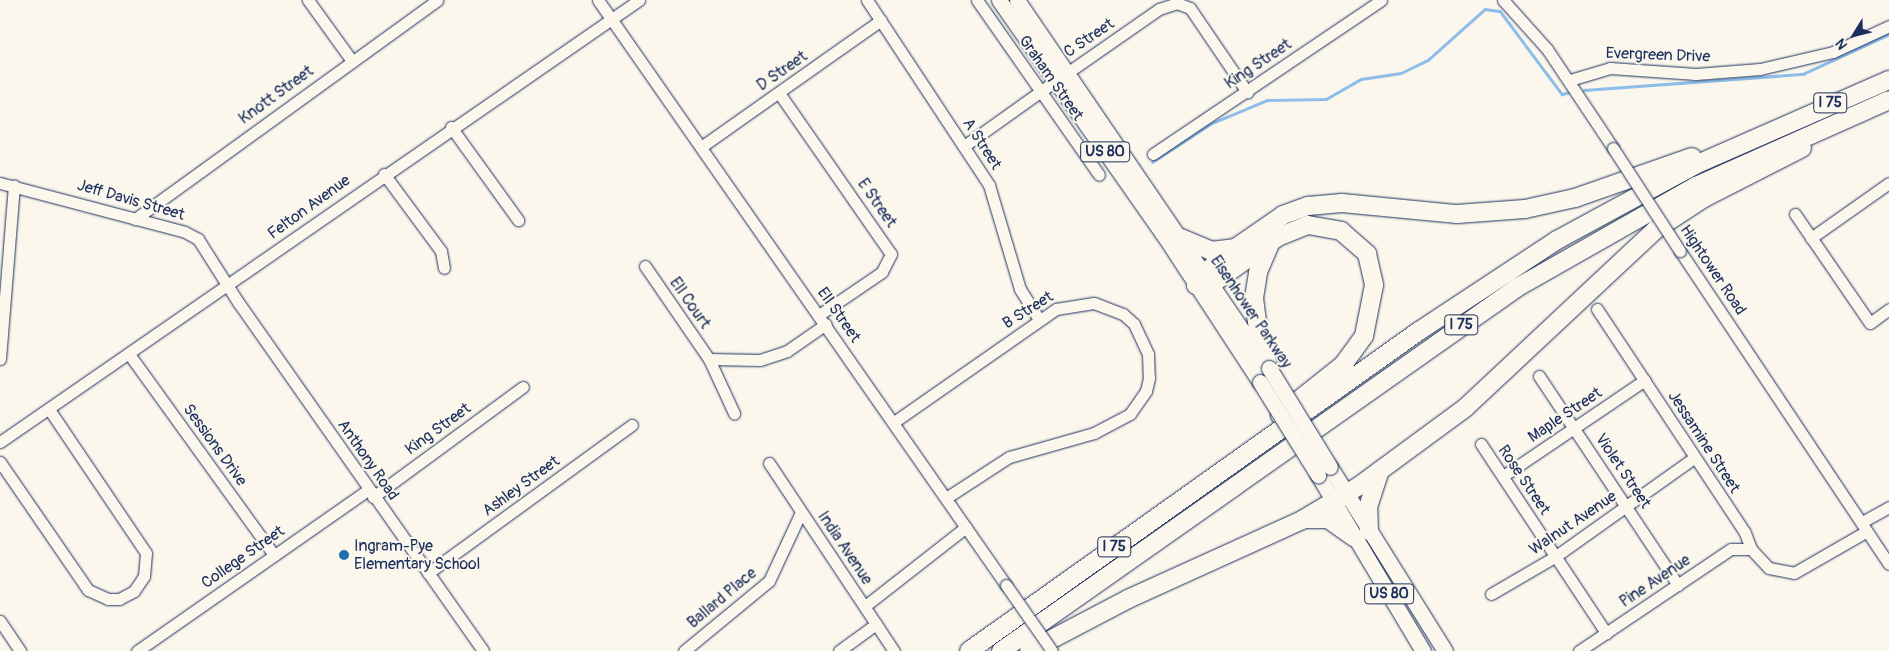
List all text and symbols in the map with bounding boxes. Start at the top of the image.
north arrow [1829,10,1879,60]
street label: C Street [1060,14,1118,62]
street label: Graham Street [1015,32,1087,124]
street label: King Street [1221,35,1295,93]
text: N [1832,35,1851,53]
street label: Evergreen Drive [1605,44,1711,66]
street label: D Street [753,47,811,95]
street label: Knott Street [235,62,317,128]
road number: I 75 [1812,90,1848,116]
street label: A Street [958,115,1006,173]
road number: US 80 [1080,140,1130,164]
street label: Felton Avenue [264,171,354,243]
street label: Jeff Davis Street [75,175,187,225]
street label: E Street [853,175,901,231]
street label: Hightower Road [1676,221,1750,319]
street label: Eisenhower Parkway [1206,252,1296,372]
street label: Ell Court [665,274,715,332]
street label: Ell Street [813,284,865,346]
street label: B Street [999,287,1057,333]
road number: I 75 [1444,312,1478,338]
street label: Maple Street [1524,383,1606,447]
street label: Jessamine Street [1664,387,1744,497]
street label: King Street [401,399,475,459]
street label: Sessions Drive [179,400,251,490]
street label: Anthony Road [333,416,403,504]
street label: Violet Street [1591,430,1655,512]
street label: Rose Street [1494,442,1554,518]
street label: Ashley Street [479,452,563,520]
street label: Walnut Avenue [1526,487,1620,559]
street label: India Avenue [813,508,877,588]
street label: College Street [198,521,288,593]
road number: I 75 [1096,534,1132,560]
place label: Ingram-Pye Elementary School [354,536,480,574]
marker: Ingram-Pye Elementary School [338,549,350,561]
street label: Pine Avenue [1616,550,1694,612]
street label: Ballard Place [684,564,760,632]
road number: US 80 [1364,582,1414,606]

